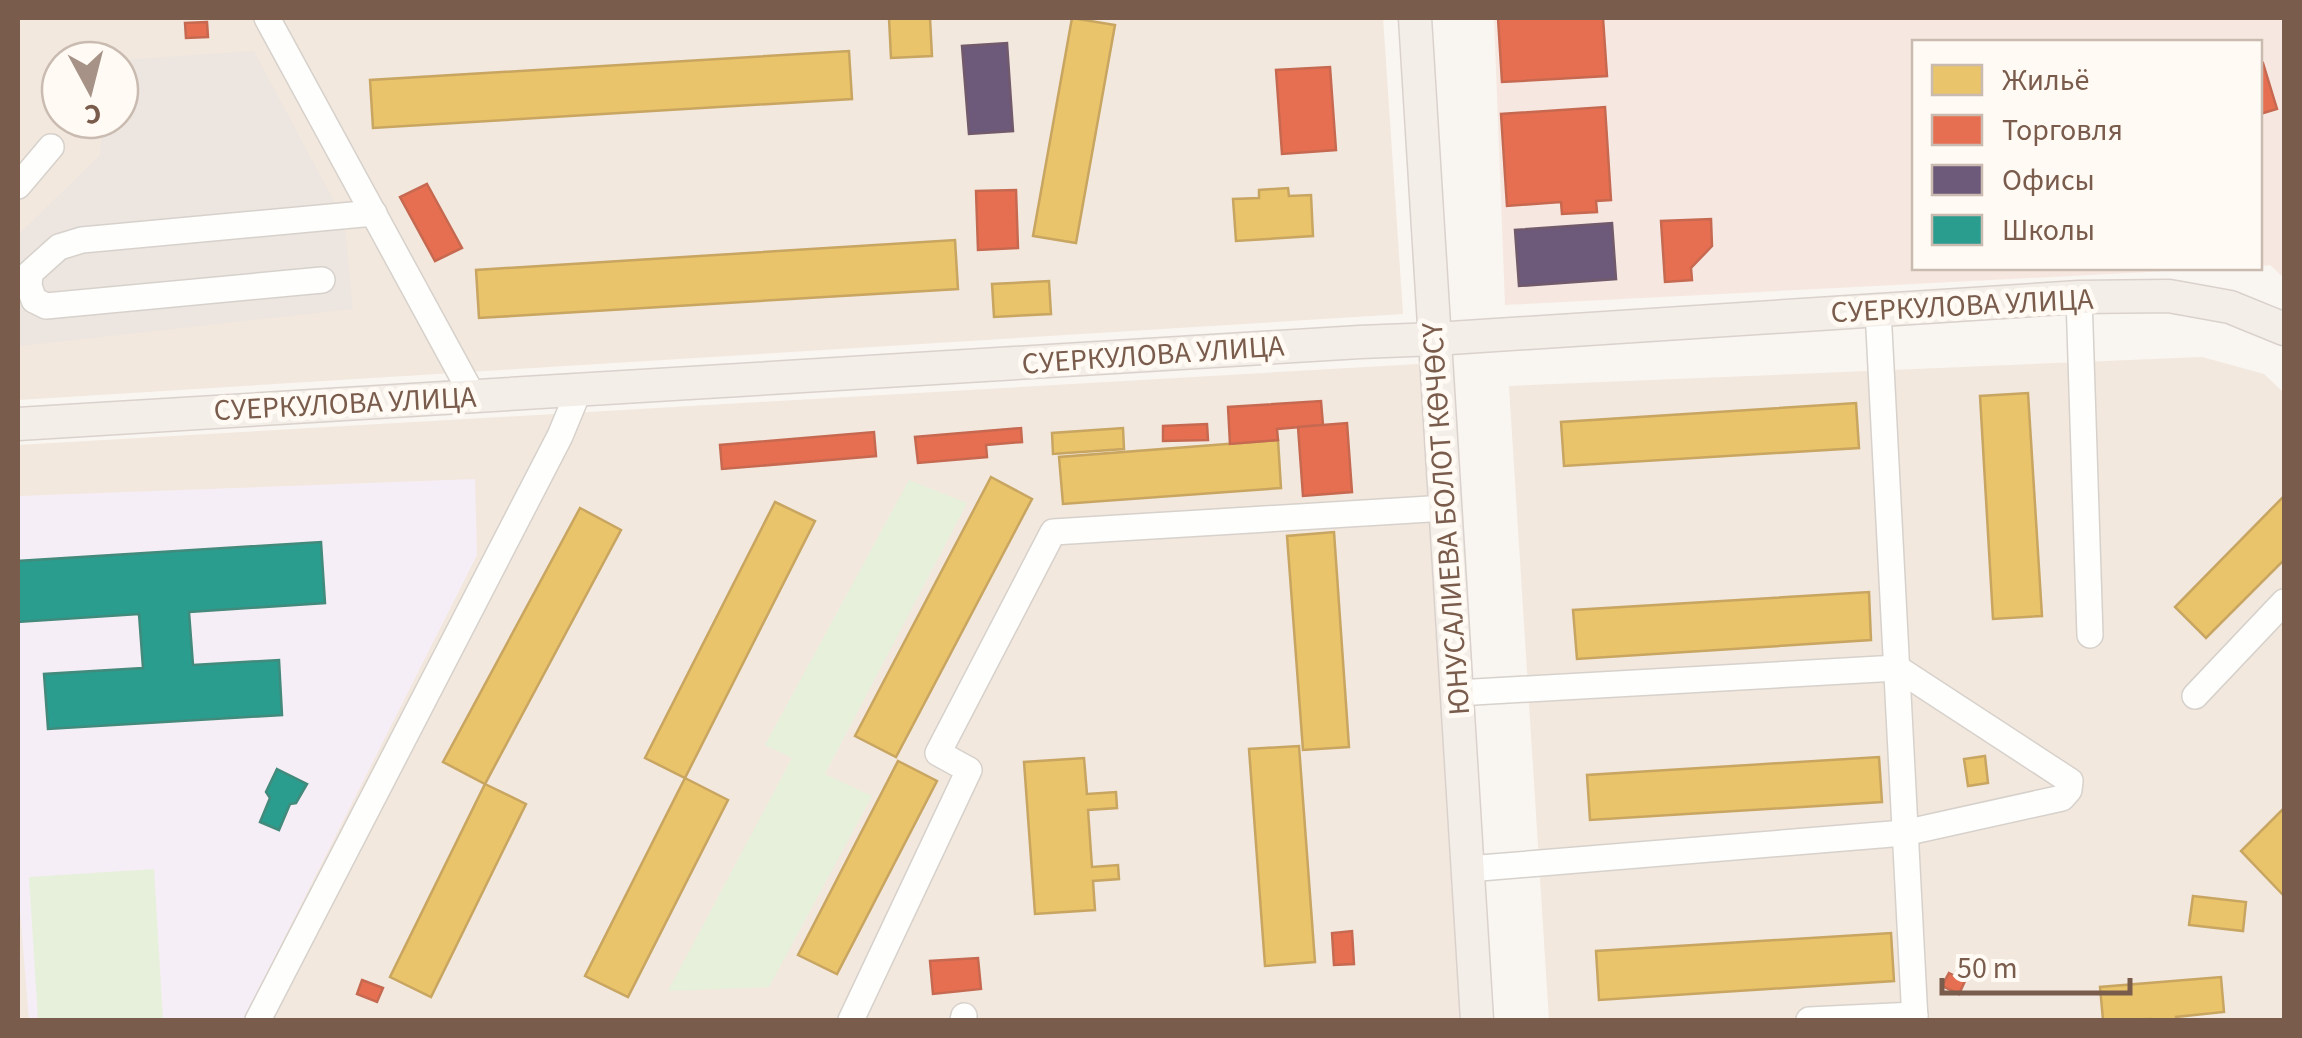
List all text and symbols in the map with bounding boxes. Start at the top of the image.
north arrow [40,40,140,140]
legend [1912,40,2262,270]
text: Жильё [2002,59,2089,102]
text: С [82,93,103,135]
text: Торговля [2002,109,2123,152]
text: Офисы [2002,159,2095,202]
text: Школы [2002,209,2095,252]
street label: СУЕРКУЛОВА УЛИЦА [1830,278,2095,334]
street label: ЮНУСАЛИЕВА БОЛОТ КӨЧӨСҮ [1411,321,1481,717]
street label: СУЕРКУЛОВА УЛИЦА [1020,324,1286,386]
street label: СУЕРКУЛОВА УЛИЦА [213,376,478,432]
scale bar [1942,933,2130,995]
text: 50 m [1957,947,2018,990]

